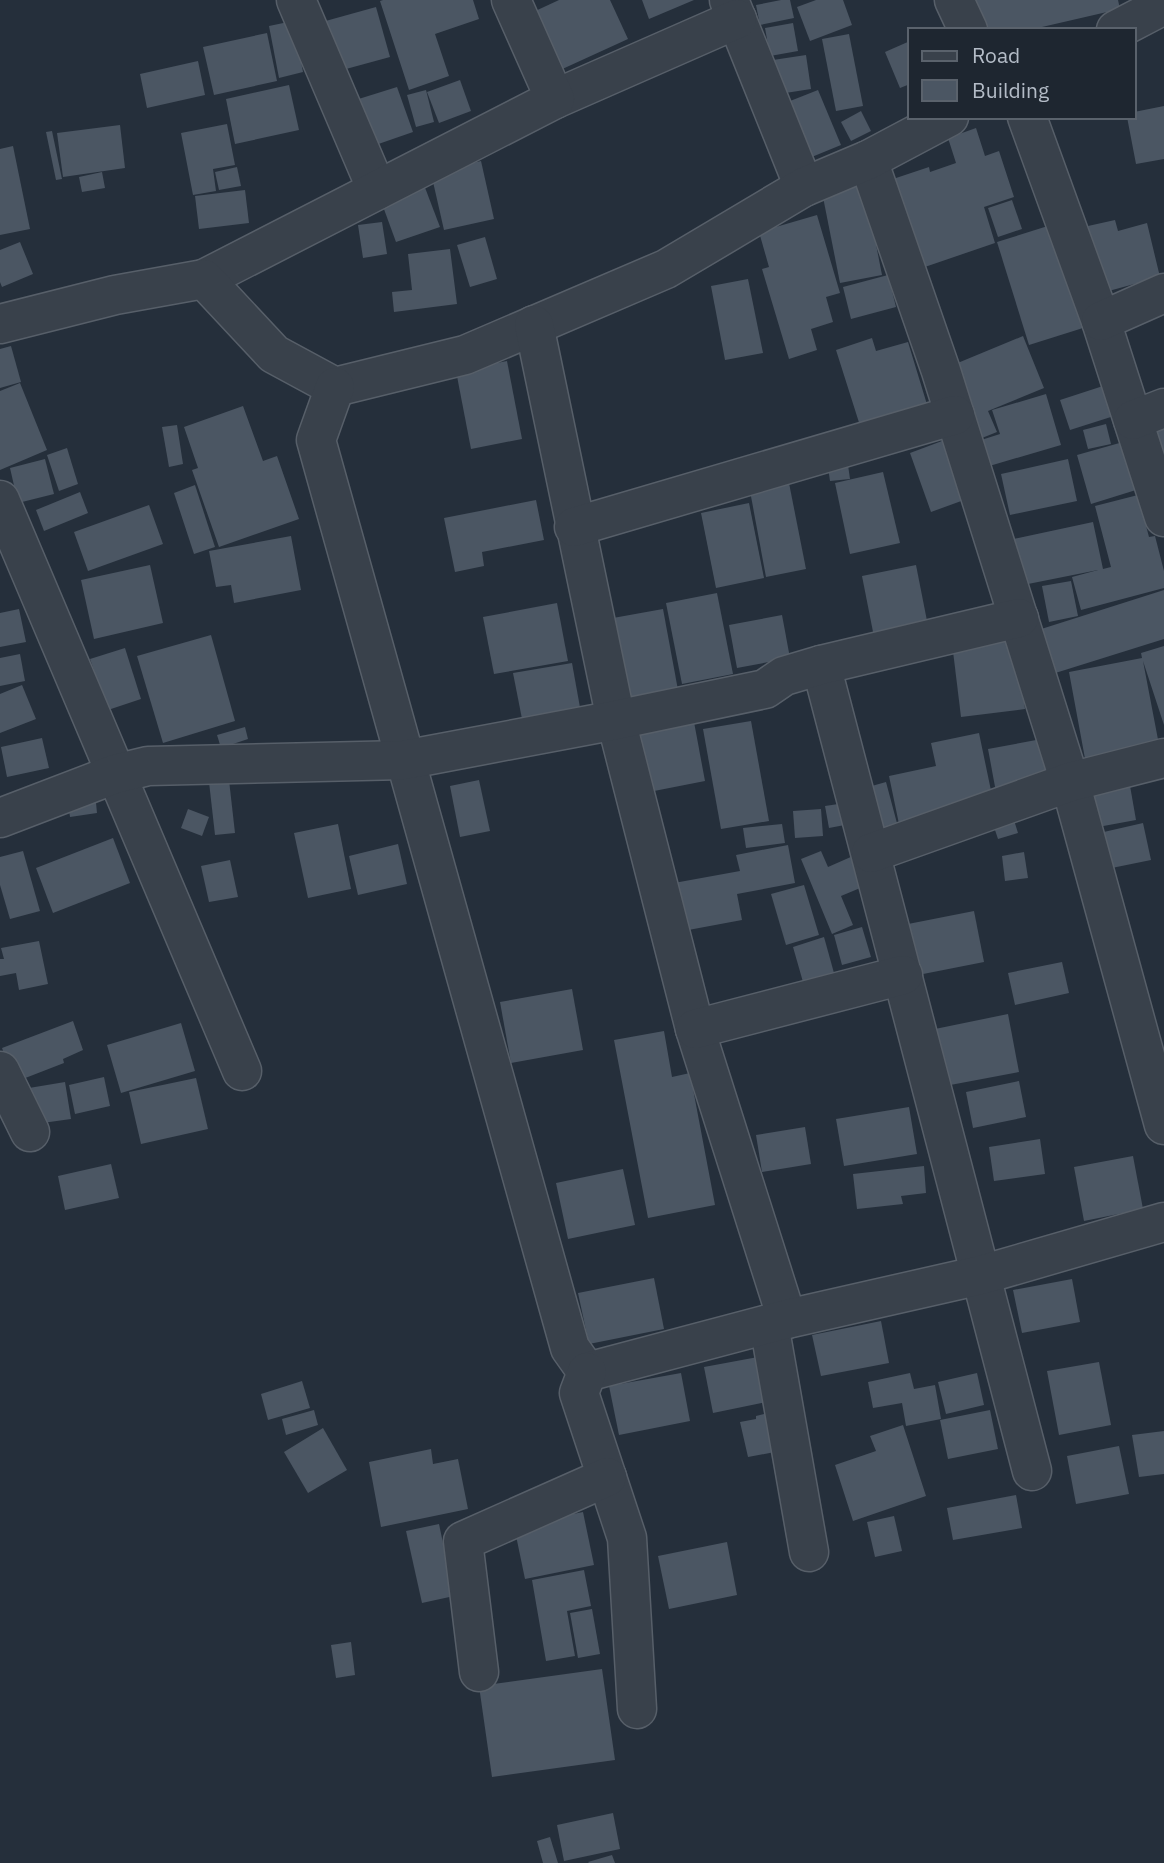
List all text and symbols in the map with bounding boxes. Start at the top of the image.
legend [908,28,1136,119]
text: Road [972,41,1020,69]
text: Building [972,76,1049,104]

